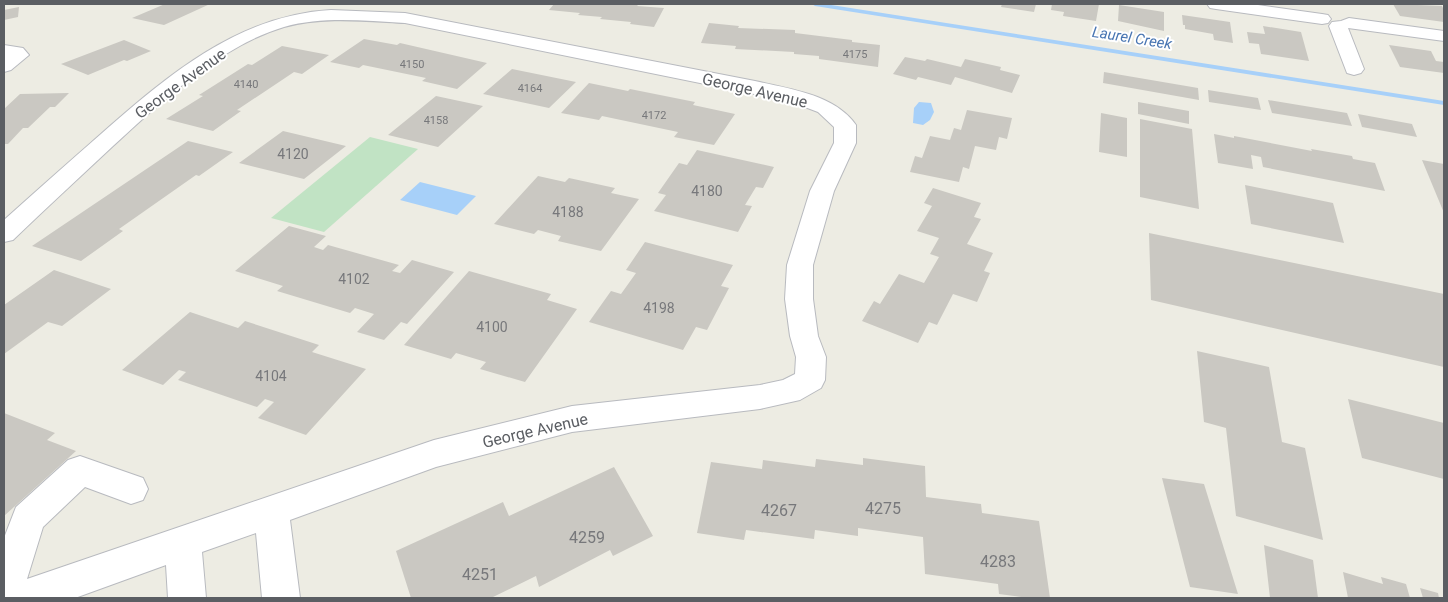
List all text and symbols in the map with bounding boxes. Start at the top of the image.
water label: Laurel Creek [1091,23,1174,53]
street label: George Avenue [131,44,229,123]
house number: 4175 [843,48,867,61]
house number: 4150 [400,58,424,71]
street label: George Avenue [700,69,809,112]
house number: 4140 [234,78,258,91]
house number: 4164 [518,82,542,95]
house number: 4172 [642,109,666,122]
house number: 4158 [424,114,448,127]
house number: 4120 [277,146,309,162]
house number: 4180 [691,183,723,199]
house number: 4188 [552,204,584,220]
house number: 4102 [338,271,370,287]
house number: 4198 [643,300,675,316]
house number: 4100 [476,319,508,335]
house number: 4104 [255,368,287,384]
street label: George Avenue [481,409,590,452]
house number: 4275 [865,499,901,518]
house number: 4267 [761,501,797,520]
house number: 4259 [569,528,605,547]
house number: 4283 [980,552,1016,571]
house number: 4251 [462,565,498,584]

